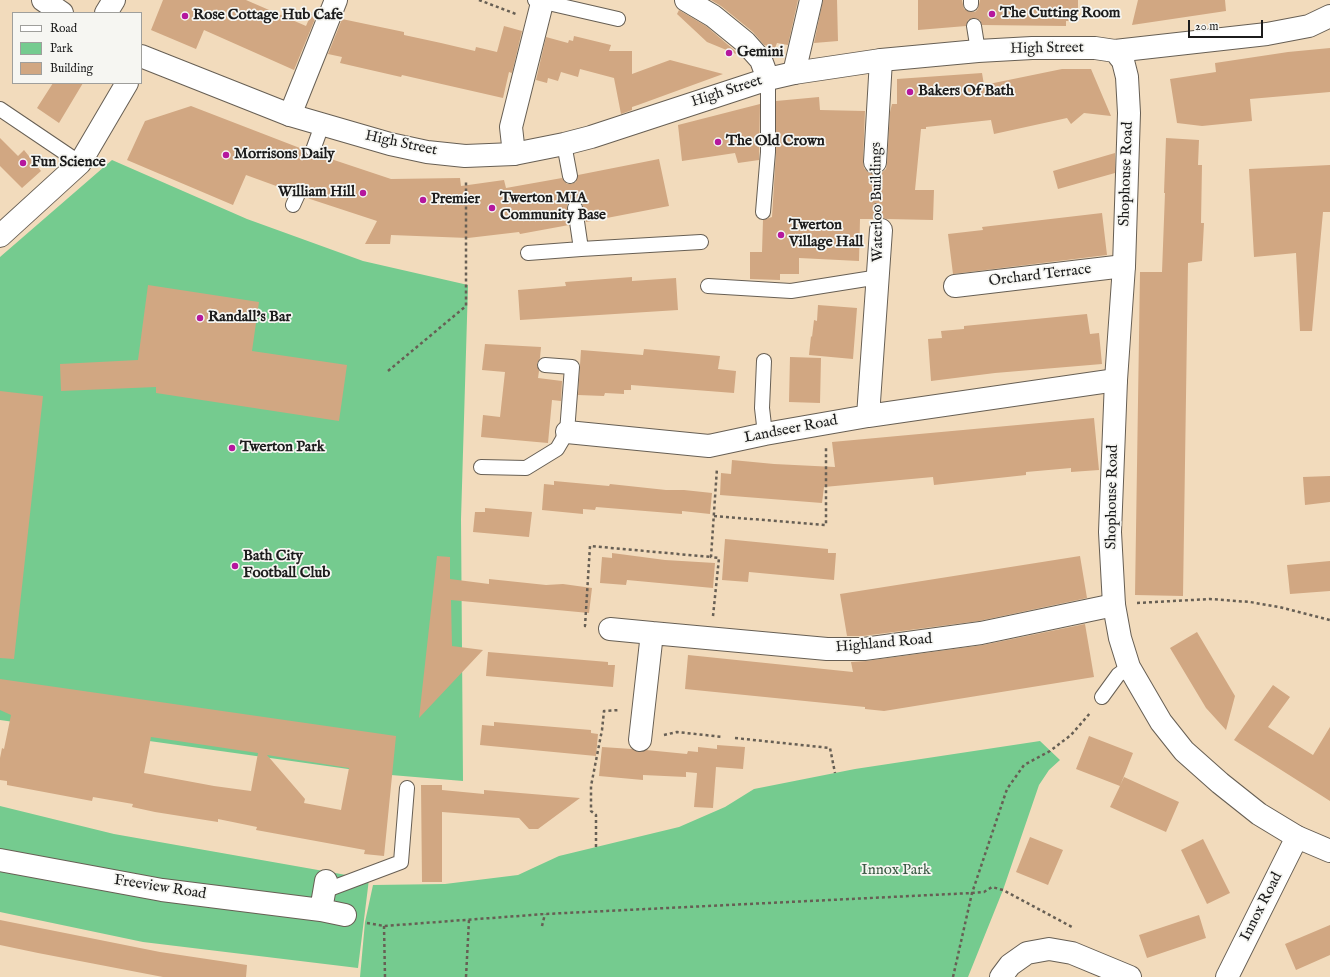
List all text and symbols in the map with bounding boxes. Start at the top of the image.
place label: The Cutting Room [1000,5,1120,23]
place label: Rose Cottage Hub Cafe [193,7,343,25]
marker: The Cutting Room [987,9,997,19]
marker: Rose Cottage Hub Cafe [180,11,190,21]
legend [12,12,142,84]
scale bar [1190,12,1265,38]
text: 20 m [1195,19,1218,34]
text: Road [50,21,77,36]
street label: High Street [1010,39,1084,59]
text: Park [50,41,73,56]
place label: Gemini [737,44,783,62]
marker: Gemini [724,48,734,58]
text: Building [50,61,93,76]
street label: High Street [689,72,765,112]
place label: Bakers Of Bath [918,83,1014,101]
marker: Bakers Of Bath [905,87,915,97]
street label: Shophouse Road [1116,121,1138,227]
street label: High Street [363,128,439,160]
place label: The Old Crown [726,133,825,151]
marker: The Old Crown [713,137,723,147]
street label: Waterloo Buildings [868,142,888,262]
place label: Morrisons Daily [234,146,335,164]
marker: Morrisons Daily [221,150,231,160]
place label: Fun Science [31,154,106,172]
marker: Fun Science [18,158,28,168]
place label: William Hill [278,184,355,202]
marker: William Hill [358,188,368,198]
place label: Twerton MIA Community Base [500,190,606,225]
place label: Premier [431,191,480,209]
marker: Premier [418,195,428,205]
marker: Twerton MIA Community Base [487,203,497,213]
place label: Twerton Village Hall [789,217,863,252]
marker: Twerton Village Hall [776,230,786,240]
street label: Orchard Terrace [988,261,1092,291]
place label: Randall's Bar [208,309,291,327]
marker: Randall's Bar [195,313,205,323]
street label: Landseer Road [743,412,839,448]
place label: Twerton Park [240,439,325,457]
marker: Twerton Park [227,443,237,453]
street label: Shophouse Road [1103,444,1123,550]
place label: Bath City Football Club [243,548,330,583]
marker: Bath City Football Club [230,561,240,571]
street label: Highland Road [835,631,933,657]
park label: Innox Park [861,862,931,880]
street label: Innox Road [1237,870,1287,944]
street label: Freeview Road [113,872,207,904]

